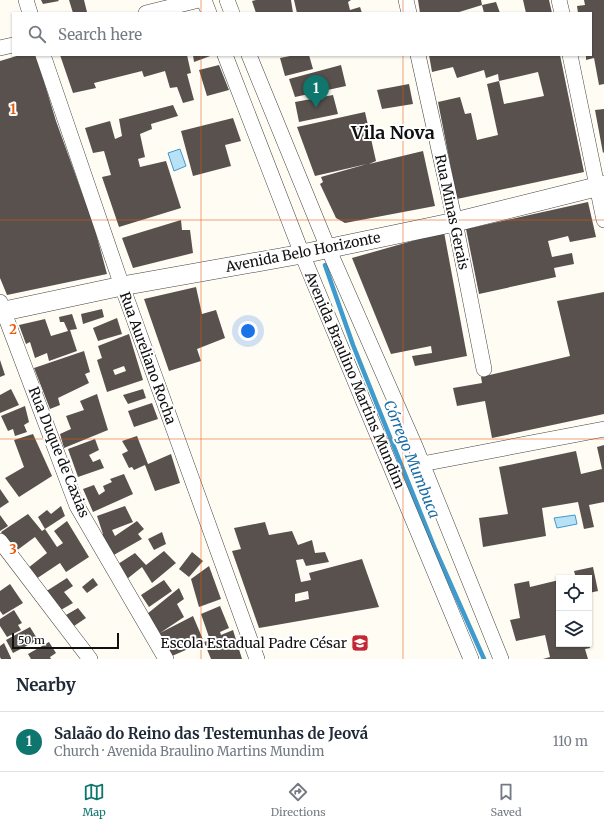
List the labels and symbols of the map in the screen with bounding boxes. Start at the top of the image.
pin: 1 [303,75,329,108]
text: 1 [10,101,16,118]
district label: Vila Nova [350,121,435,144]
street label: Rua Minas Gerais [431,153,473,271]
street label: Avenida Belo Horizonte [223,228,382,276]
street label: Avenida Braulino Martins Mundim [301,268,409,491]
street label: Rua Aureliano Rocha [116,289,180,427]
text: 2 [9,321,17,338]
your location [238,321,258,341]
street label: Rua Duque de Caxias [25,384,94,520]
water label: Córrego Mumbuca [380,397,444,521]
text: 3 [9,541,17,558]
scale bar [12,631,119,650]
school or university icon: Escola Estadual Padre César [350,633,370,653]
place label: Escola Estadual Padre César [161,634,347,652]

